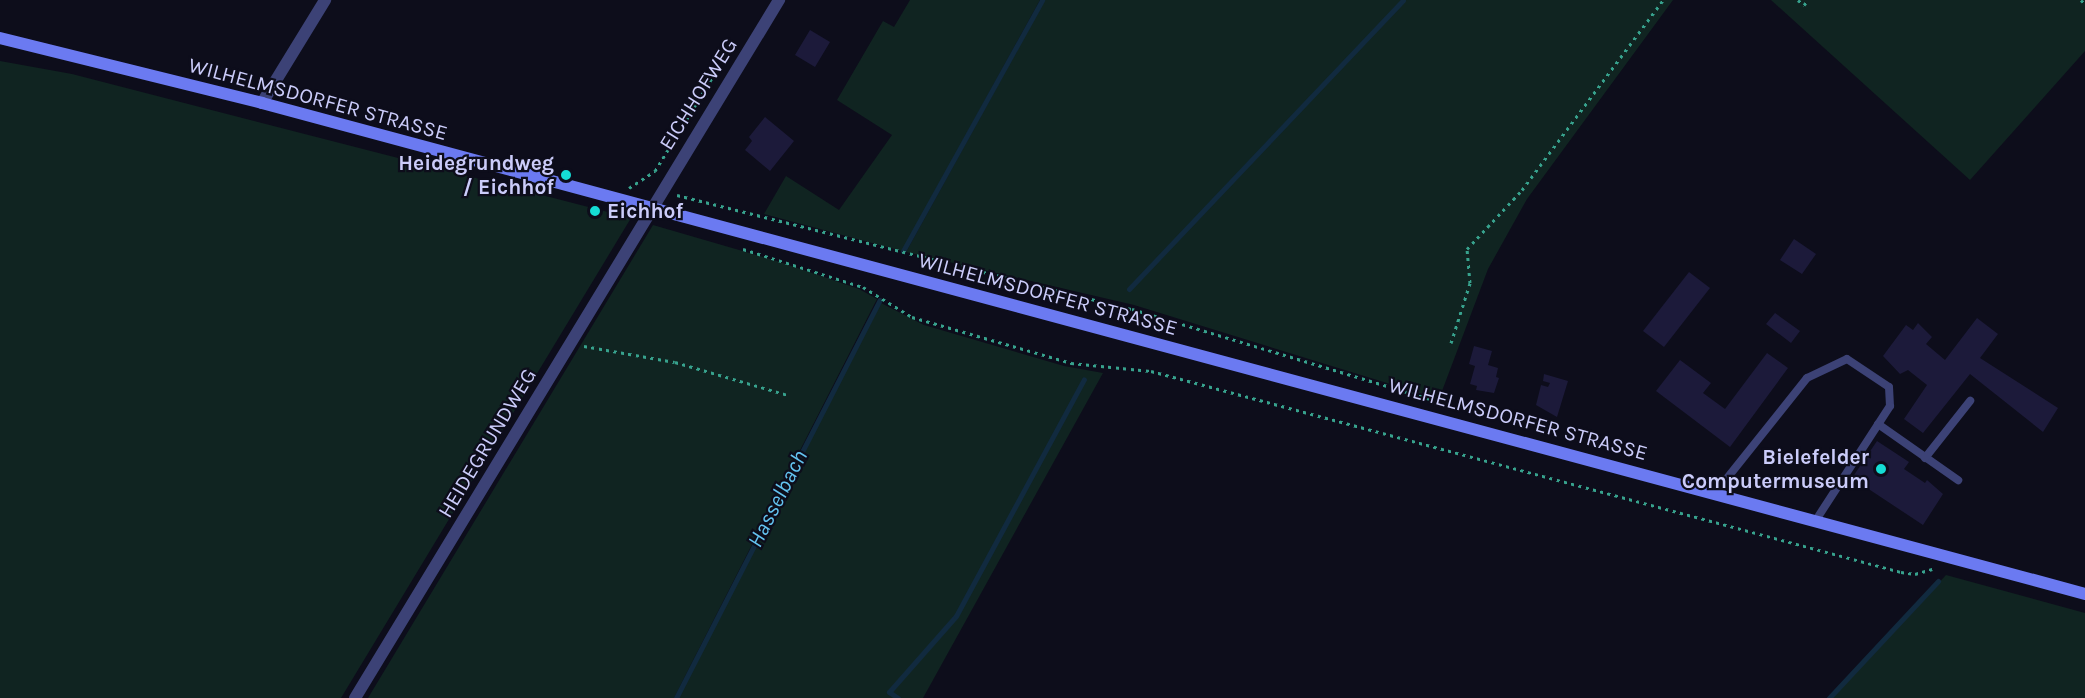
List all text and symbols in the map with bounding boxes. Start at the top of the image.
street label: EICHHOFWEG [654,33,742,155]
street label: WILHELMSDORFER STRASSE [186,52,450,146]
place label: Heidegrundweg / Eichhof [398,150,554,200]
marker: Heidegrundweg / Eichhof [559,168,573,182]
place label: Eichhof [607,198,683,224]
marker: Eichhof [588,204,602,218]
street label: WILHELMSDORFER STRASSE [916,247,1180,341]
street label: HEIDEGRUNDWEG [432,364,542,522]
street label: WILHELMSDORFER STRASSE [1386,372,1650,466]
place label: Bielefelder Computermuseum [1682,444,1869,494]
water label: Hasselbach [742,446,814,552]
marker: Bielefelder Computermuseum [1874,462,1888,476]

